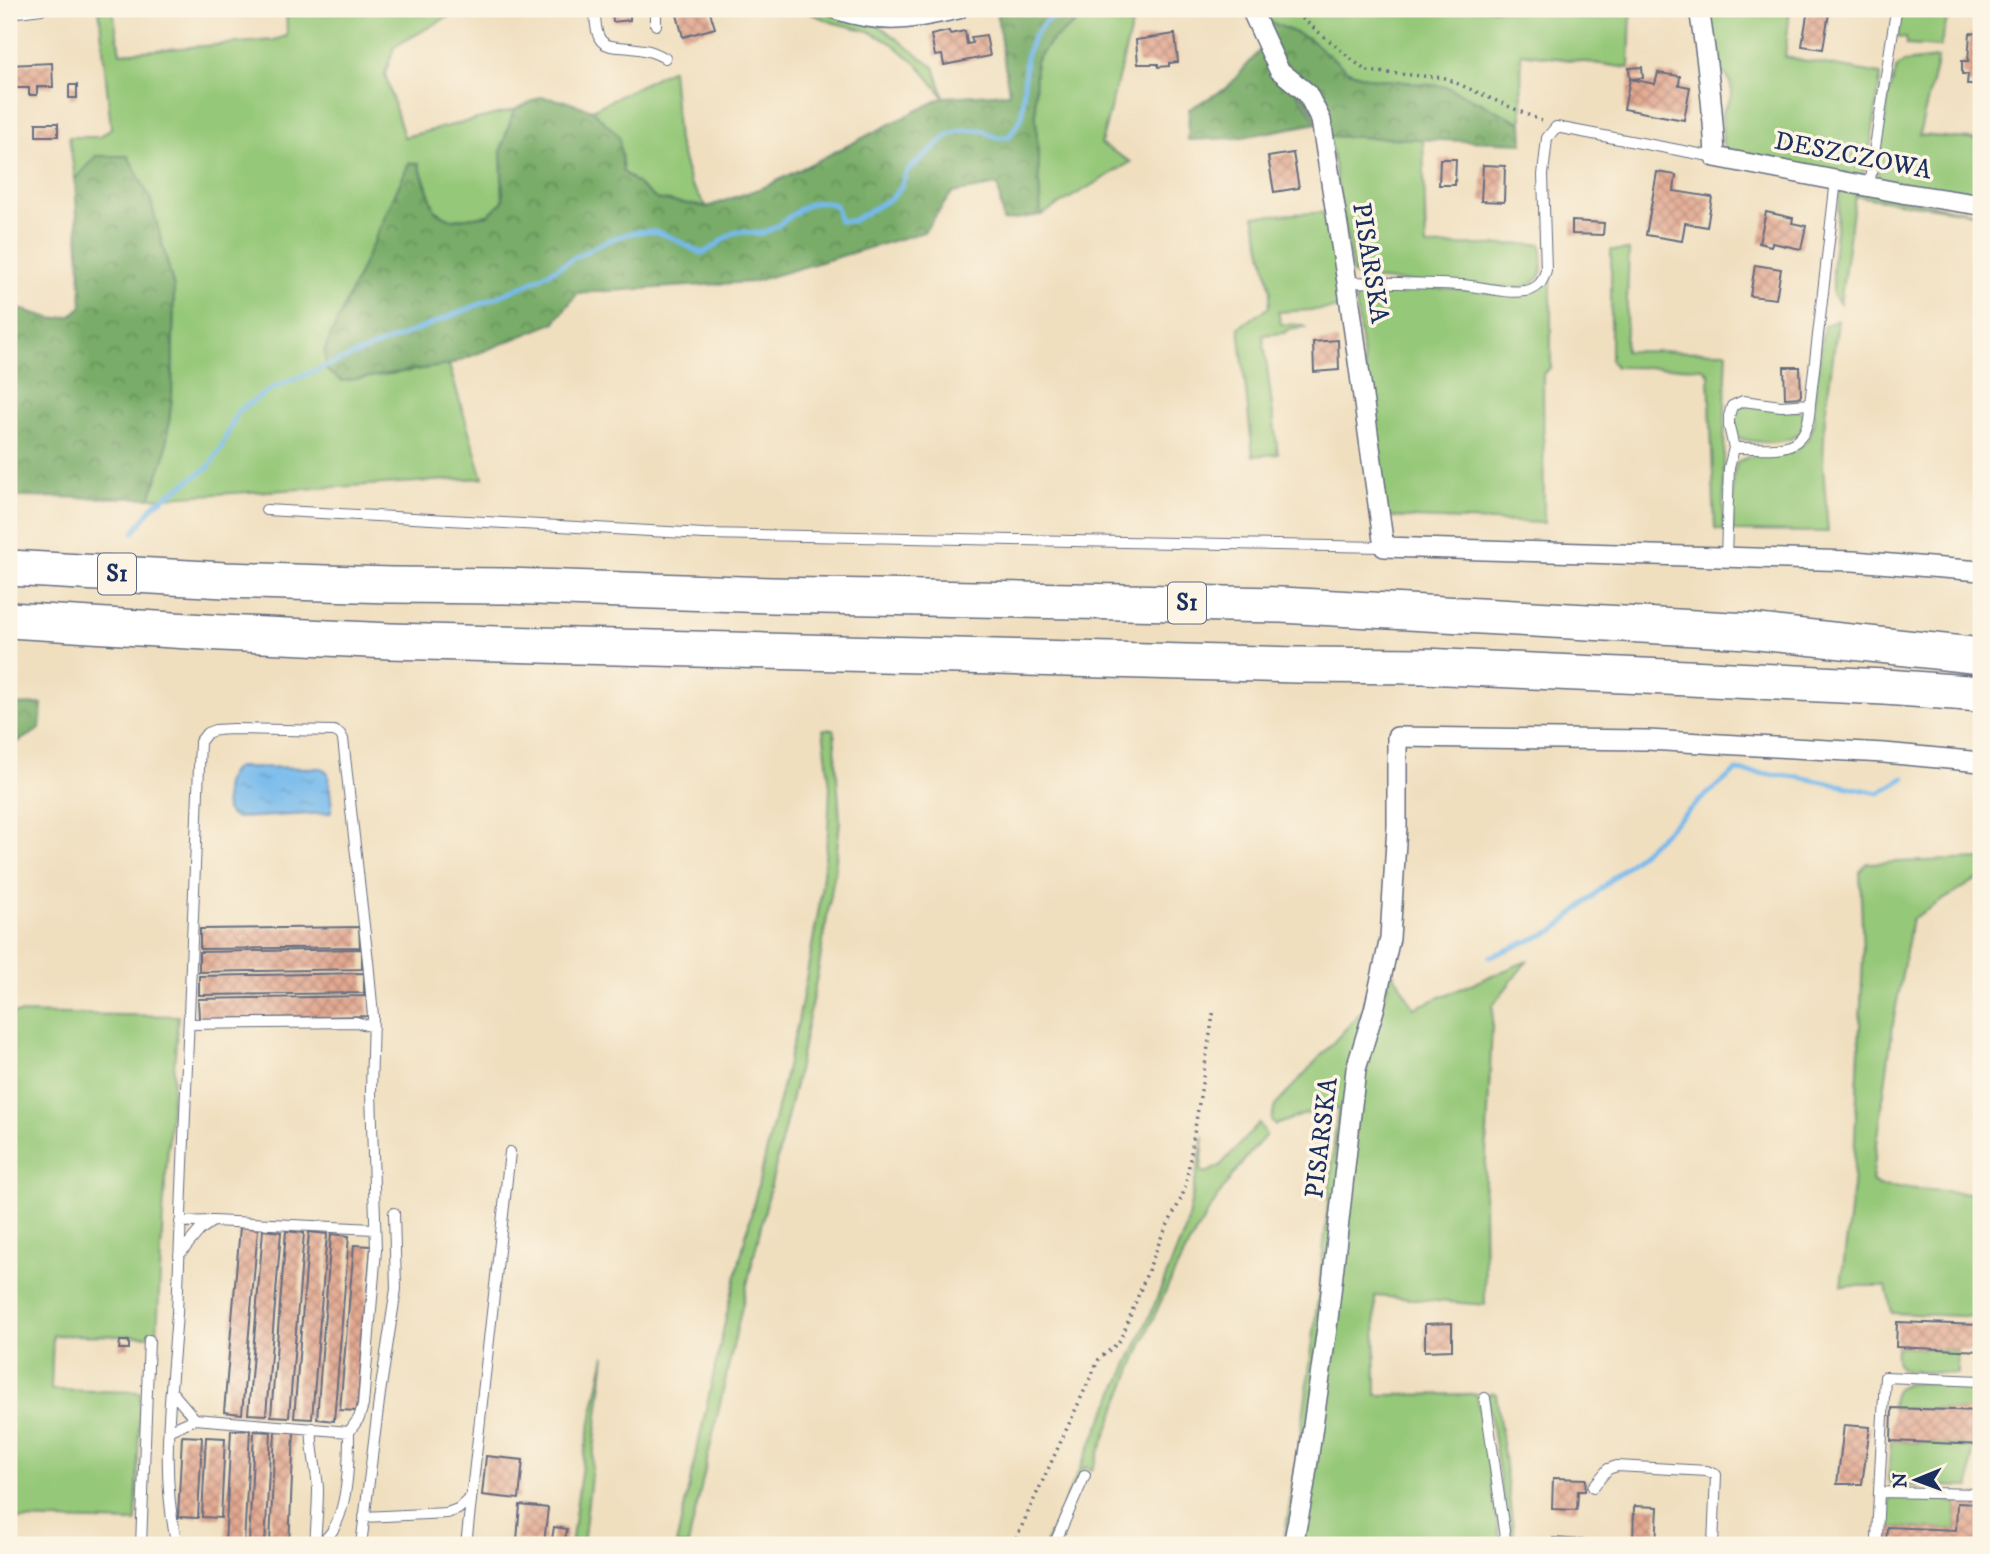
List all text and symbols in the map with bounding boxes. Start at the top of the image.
street label: DESZCZOWA [1772,125,1935,187]
street label: PISARSKA [1344,200,1396,326]
road number: S1 [98,554,136,594]
road number: S1 [1168,582,1206,624]
street label: PISARSKA [1298,1075,1346,1200]
north arrow [1882,1446,1952,1516]
text: N [1889,1472,1912,1488]

